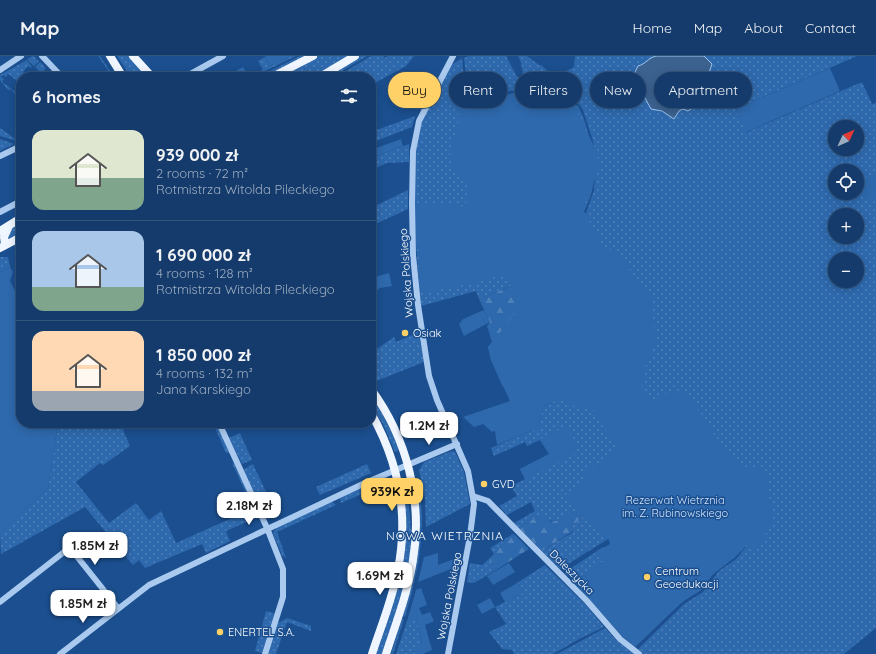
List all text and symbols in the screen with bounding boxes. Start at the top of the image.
text: Map [20,16,59,40]
text: Home [633,19,672,37]
text: Map [694,19,722,37]
text: About [744,19,783,37]
text: Contact [805,19,856,37]
chip: Buy [388,72,441,108]
chip: Rent [449,72,507,108]
chip: Filters [515,72,582,108]
chip: New [590,72,646,108]
chip: Apartment [654,72,752,108]
icon: filters [338,85,360,107]
text: 6 homes [32,86,101,107]
north arrow [828,120,864,156]
map controls [828,120,864,288]
text: 939 000 zł [156,144,238,165]
icon: home [64,146,112,194]
button: locate [828,164,864,200]
text: 2 rooms · 72 m² [156,165,248,181]
text: Rotmistrza Witolda Pileckiego [156,181,335,197]
button: + [828,208,864,244]
street label: Wojska Polskiego [396,228,416,318]
text: 1 690 000 zł [156,244,251,265]
icon: home [64,247,112,295]
button: − [828,252,864,288]
text: 4 rooms · 128 m² [156,265,253,281]
text: Rotmistrza Witolda Pileckiego [156,281,335,297]
place label: Osiak [413,326,442,340]
marker: Osiak [400,328,410,338]
text: 1 850 000 zł [156,344,251,365]
icon: home [64,347,112,395]
text: 4 rooms · 132 m² [156,365,253,381]
text: Jana Karskiego [156,381,251,397]
pin: 1.2M zł [392,412,466,446]
text: 1.2M zł [409,417,449,433]
place label: GVD [492,477,515,491]
pin: 939K zł [355,478,429,512]
marker: GVD [479,479,489,489]
text: 939K zł [370,483,414,499]
pin: 2.18M zł [208,492,290,526]
park label: Rezerwat Wietrznia im. Z. Rubinowskiego [622,493,728,520]
text: 2.18M zł [226,497,272,513]
district label: NOWA WIETRZNIA [386,528,504,543]
pin: 1.85M zł [54,532,136,566]
text: 1.85M zł [72,537,119,553]
street label: Daleszycka [547,547,597,597]
street label: Wojska Polskiego [434,551,464,641]
pin: 1.69M zł [339,562,421,596]
place label: Centrum Geoedukacji [655,564,718,591]
text: 1.69M zł [357,567,403,583]
marker: Centrum Geoedukacji [642,572,652,582]
pin: 1.85M zł [42,590,124,624]
text: 1.85M zł [60,595,107,611]
place label: ENERTEL S.A. [228,625,295,639]
marker: ENERTEL S.A. [215,627,225,637]

